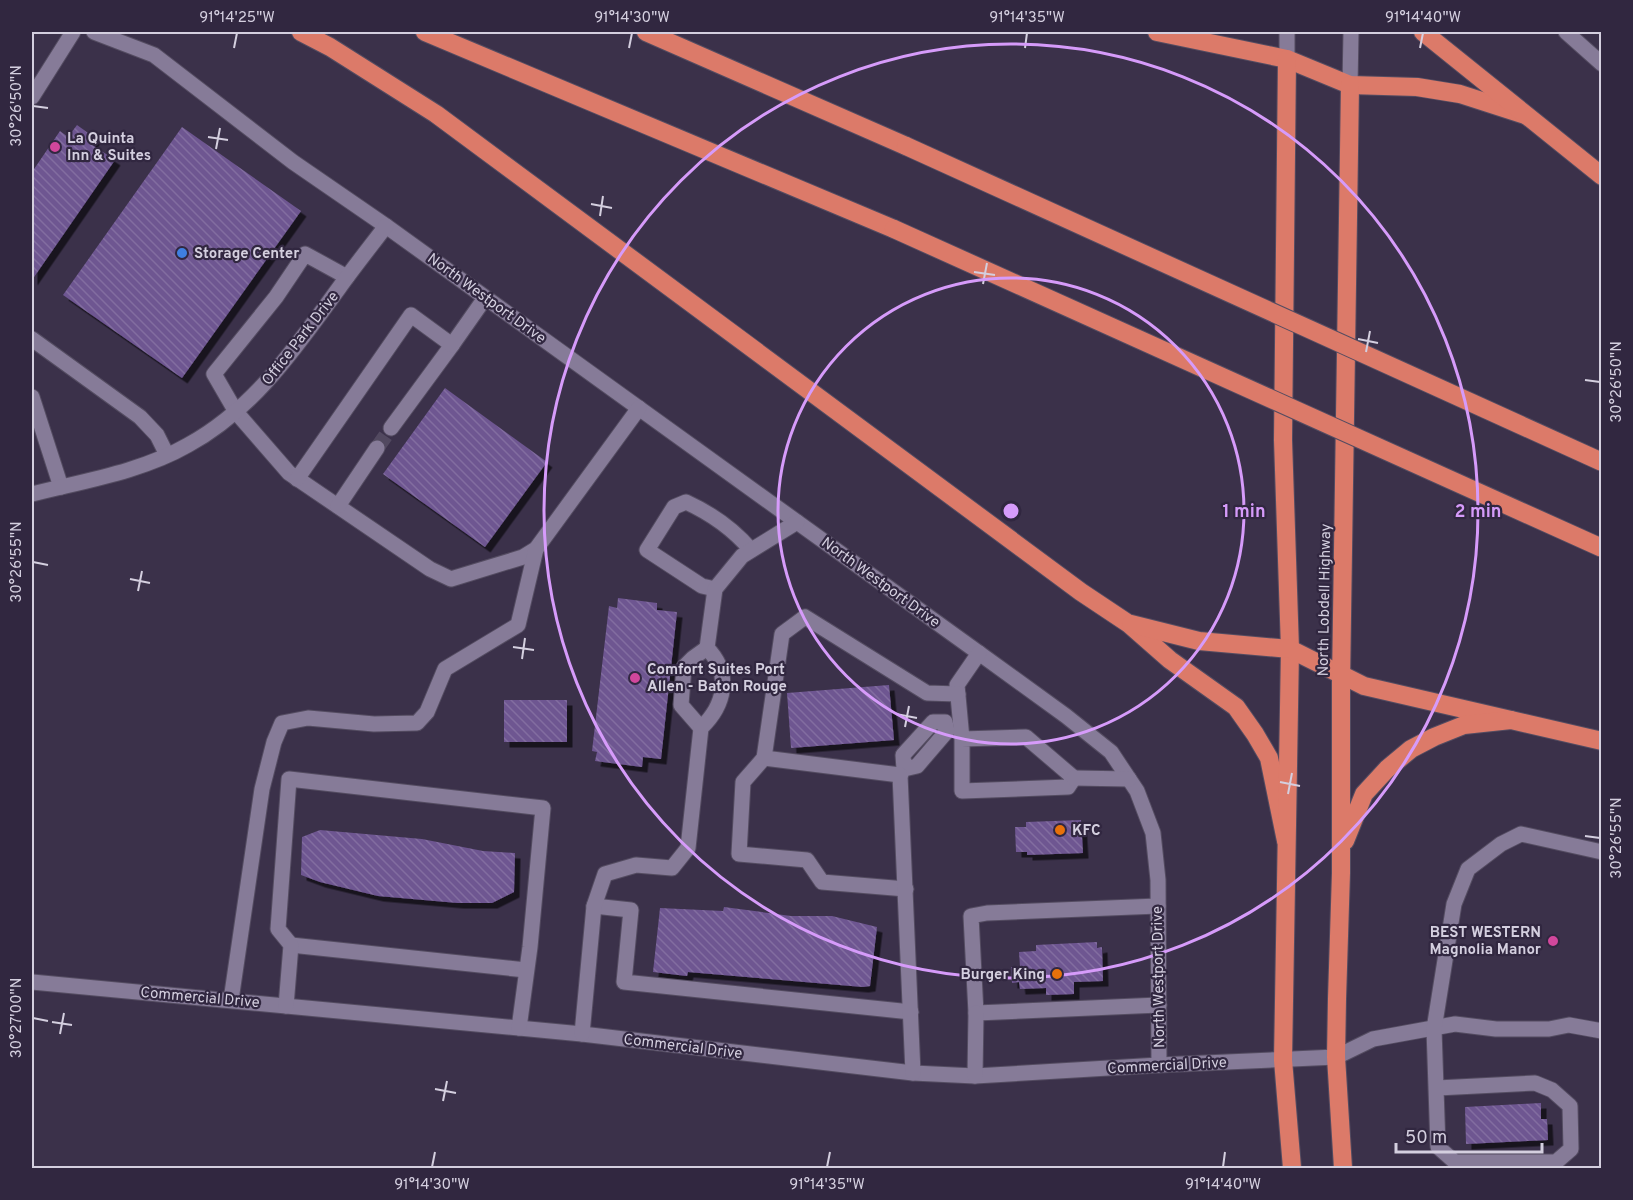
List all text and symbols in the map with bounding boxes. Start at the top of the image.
text: 91°14'25"W [199,9,275,28]
text: 91°14'30"W [594,9,670,28]
text: 91°14'35"W [989,9,1065,28]
text: 91°14'40"W [1385,9,1461,28]
text: 30°26'50"N [8,65,27,147]
place label: La Quinta Inn & Suites [67,130,151,166]
marker: La Quinta Inn & Suites [48,140,62,154]
place label: Storage Center [194,245,300,264]
marker: Storage Center [175,246,189,260]
street label: North Westport Drive [423,250,549,349]
street label: Office Park Drive [259,288,344,390]
text: 30°26'50"N [1608,341,1627,423]
centre of rings [1001,501,1021,521]
text: 1 min [1222,501,1266,524]
text: 2 min [1454,501,1502,524]
text: 30°26'55"N [8,521,27,603]
street label: North Lobdell Highway [1315,523,1336,677]
street label: North Westport Drive [817,534,943,633]
place label: Comfort Suites Port Allen - Baton Rouge [647,661,787,697]
marker: Comfort Suites Port Allen - Baton Rouge [628,671,642,685]
text: 30°26'55"N [1608,797,1627,879]
place label: KFC [1072,822,1101,841]
marker: KFC [1053,823,1067,837]
street label: North Westport Drive [1149,906,1170,1048]
place label: BEST WESTERN Magnolia Manor [1429,924,1542,960]
marker: BEST WESTERN Magnolia Manor [1546,934,1560,948]
place label: Burger King [960,966,1045,985]
marker: Burger King [1050,967,1064,981]
text: 30°27'00"N [8,978,27,1058]
street label: Commercial Drive [139,984,260,1013]
street label: Commercial Drive [622,1031,743,1064]
street label: Commercial Drive [1107,1054,1227,1079]
scale bar [1396,1116,1542,1154]
text: 50 m [1405,1127,1447,1150]
text: 91°14'30"W [394,1176,470,1195]
text: 91°14'35"W [789,1176,865,1195]
text: 91°14'40"W [1185,1176,1261,1195]

